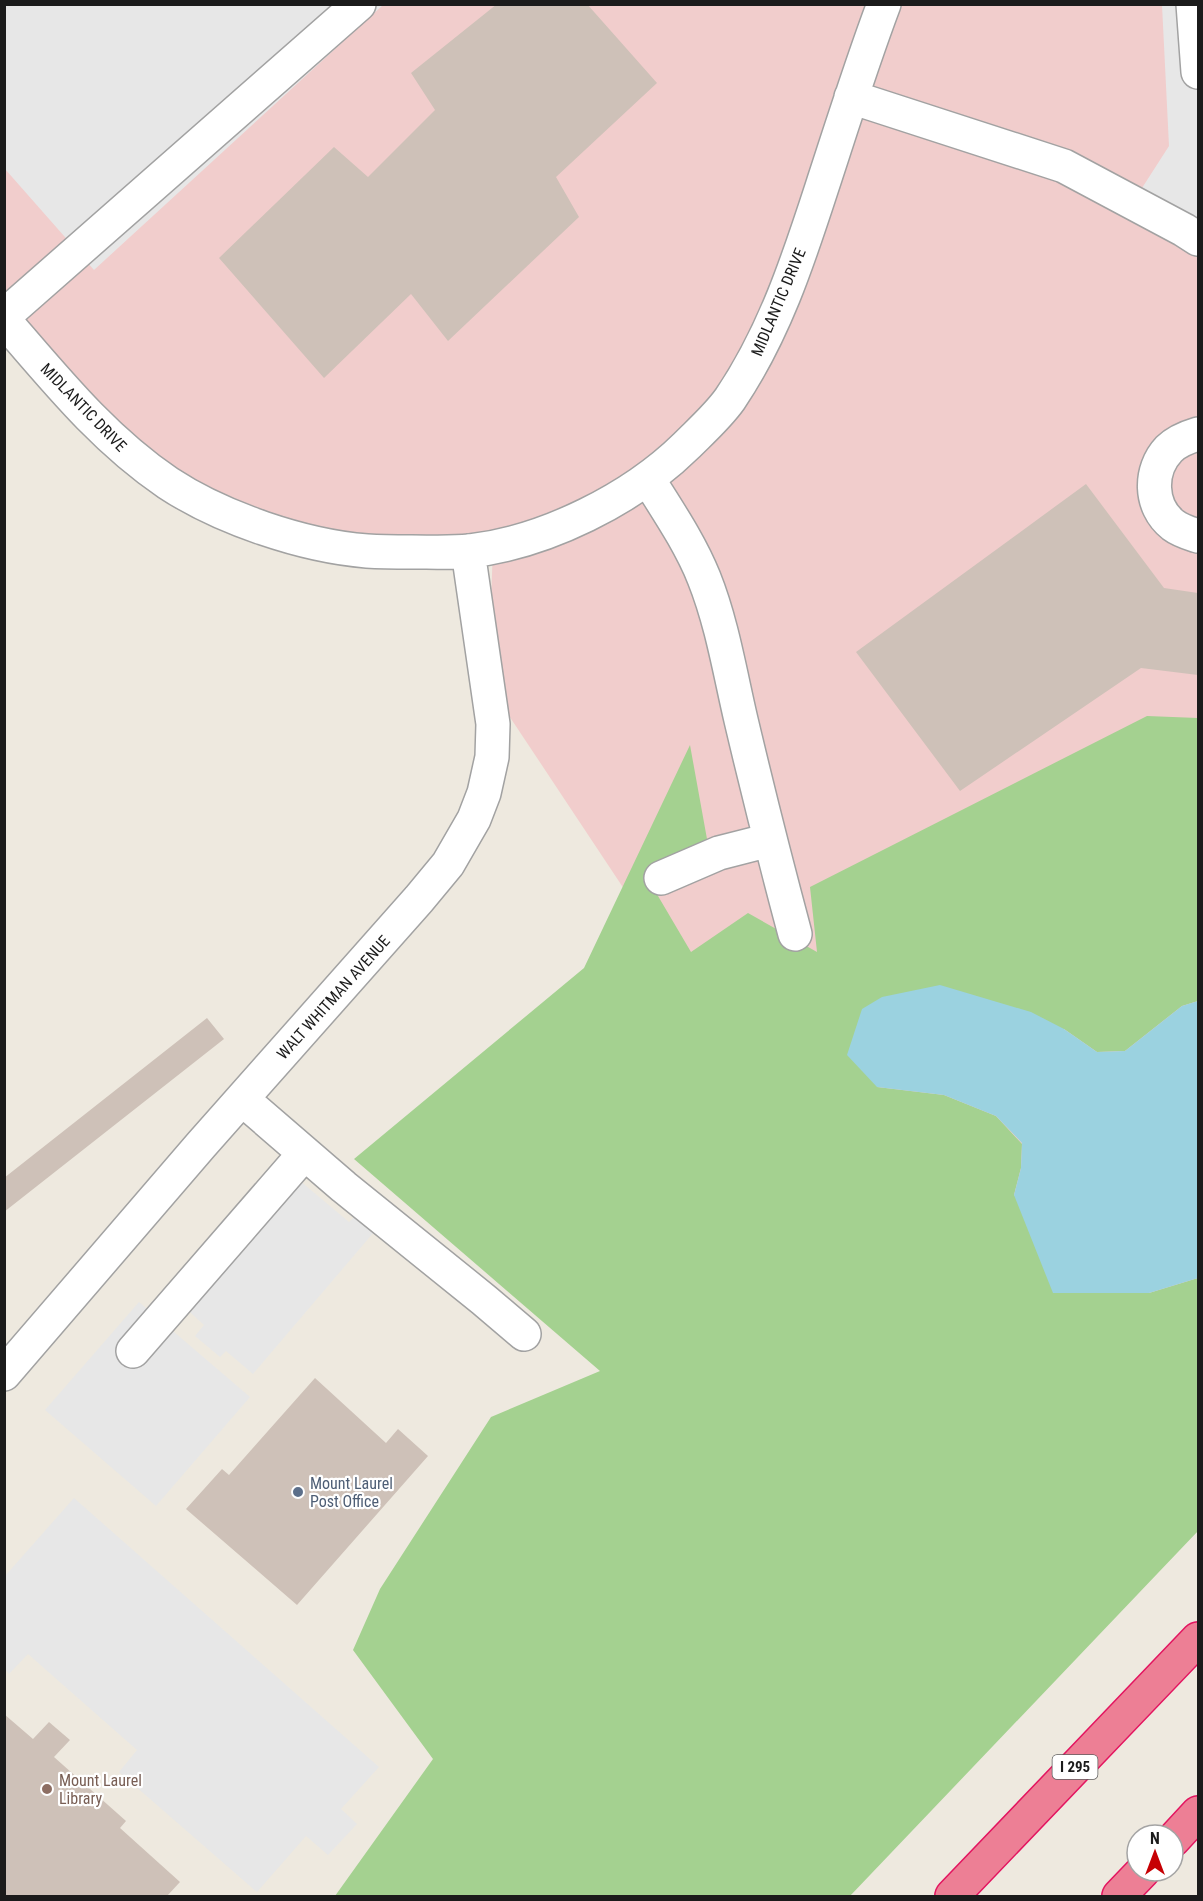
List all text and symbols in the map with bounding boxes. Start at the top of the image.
street label: MIDLANTIC DRIVE [747,245,810,359]
street label: MIDLANTIC DRIVE [37,359,131,456]
street label: WALT WHITMAN AVENUE [273,932,394,1063]
place label: Mount Laurel Post Office [310,1474,393,1511]
marker: Mount Laurel Post Office [291,1485,305,1499]
road number: I 295 [1052,1755,1098,1779]
place label: Mount Laurel Library [59,1771,142,1808]
marker: Mount Laurel Library [40,1782,54,1796]
north arrow [1125,1823,1185,1883]
text: N [1150,1829,1160,1848]

